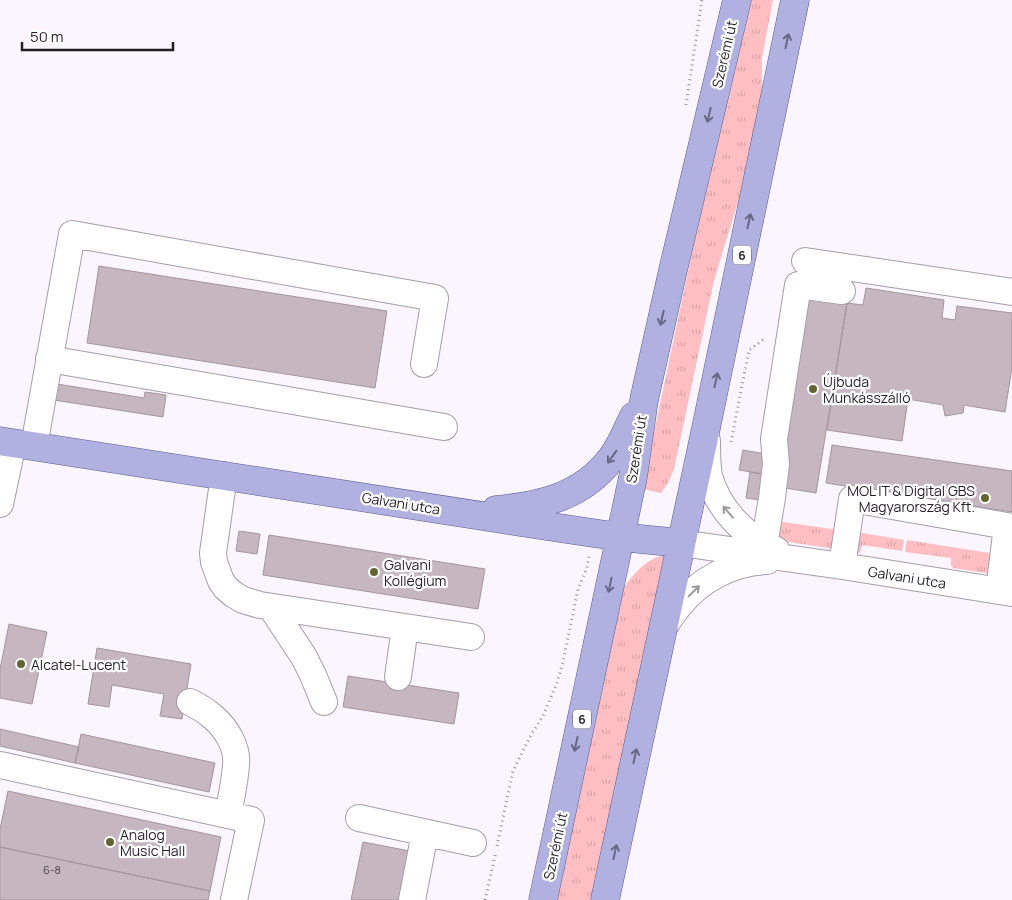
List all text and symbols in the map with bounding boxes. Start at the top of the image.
street label: Szerémi út [707,18,741,90]
scale bar [22,20,174,52]
text: 50 m [30,26,64,47]
one-way arrow [782,33,792,49]
one-way arrow [704,107,713,123]
one-way arrow [745,213,754,229]
road number: 6 [733,246,751,264]
one-way arrow [657,309,666,325]
one-way arrow [712,372,721,388]
place label: Újbuda Munkásszálló [823,372,910,407]
marker: Újbuda Munkásszálló [807,383,819,395]
street label: Szerémi út [621,413,651,484]
one-way arrow [606,450,617,463]
place label: MOL IT & Digital GBS Magyarország Kft. [847,481,975,516]
street label: Galvani utca [361,487,441,519]
marker: MOL IT & Digital GBS Magyarország Kft. [979,492,991,504]
one-way arrow [722,506,733,519]
place label: Galvani Kollégium [384,555,447,590]
street label: Galvani utca [867,561,947,593]
marker: Galvani Kollégium [368,566,380,578]
one-way arrow [605,576,614,592]
one-way arrow [687,585,700,597]
place label: Alcatel-Lucent [31,655,127,674]
marker: Alcatel-Lucent [15,658,27,670]
road number: 6 [573,710,591,729]
one-way arrow [571,735,580,751]
one-way arrow [631,749,641,765]
street label: Szerémi út [539,810,571,882]
place label: Analog Music Hall [120,825,185,860]
marker: Analog Music Hall [104,836,116,848]
one-way arrow [611,845,620,861]
house number: 6-8 [43,862,61,877]

